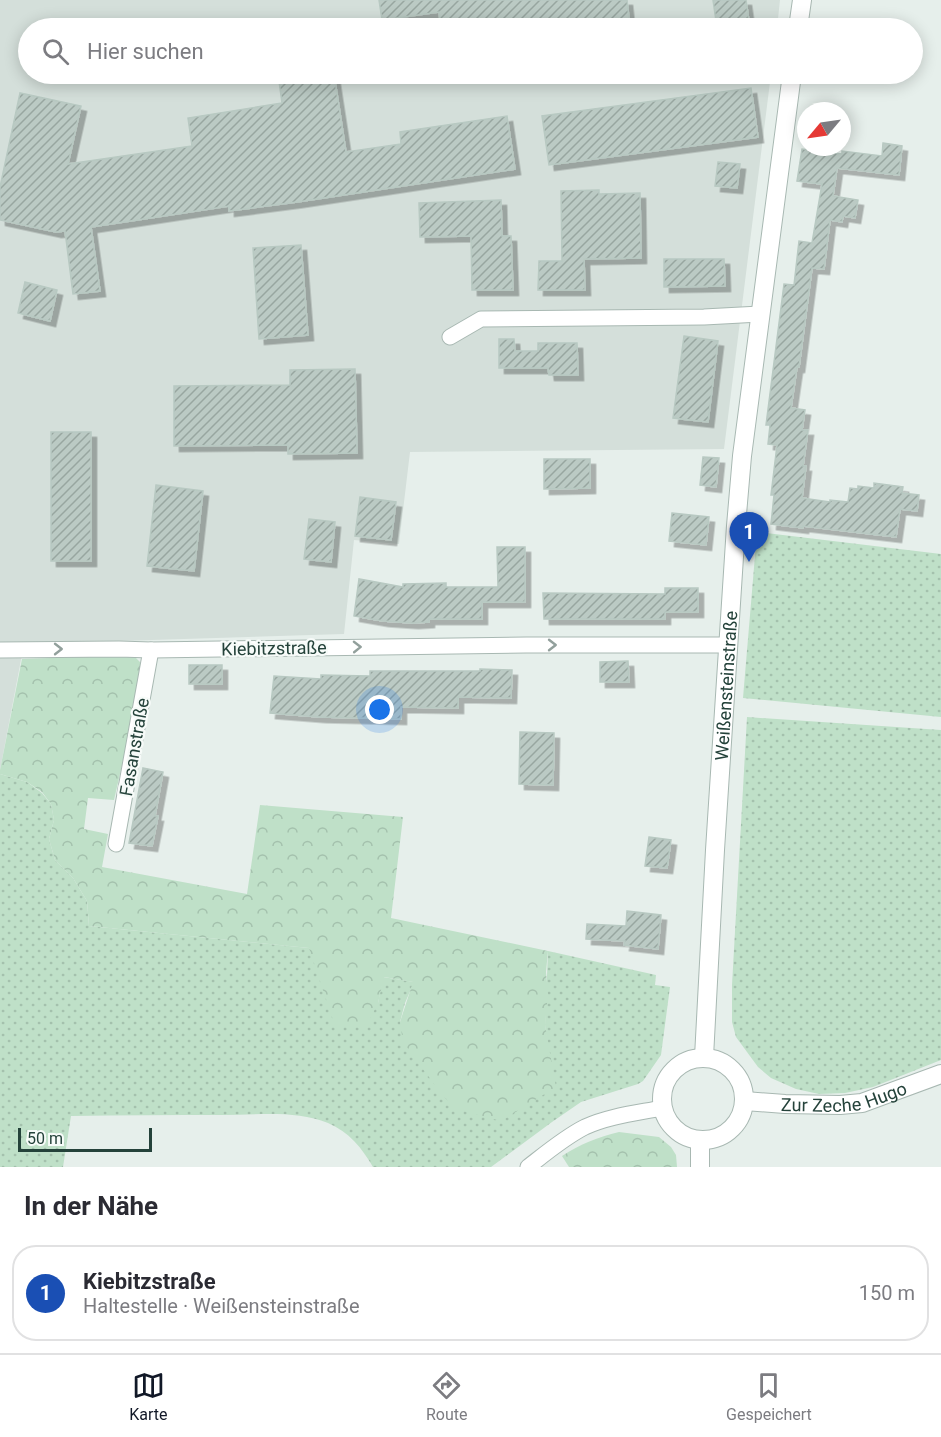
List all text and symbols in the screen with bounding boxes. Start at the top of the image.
search box [18,18,923,84]
icon: search [39,35,72,68]
text: Hier suchen [87,39,204,64]
north arrow [797,102,851,156]
pin: 1 [730,512,768,562]
street label: Weißensteinstraße [710,610,741,761]
street label: Kiebitzstraße [221,637,327,659]
one-way arrow [547,639,556,651]
one-way arrow [352,641,361,653]
one-way arrow [54,643,63,655]
your location [365,695,394,724]
street label: Fasanstraße [115,696,153,798]
street label: Zur Zeche Hugo [781,1077,909,1116]
scale bar [18,1125,152,1152]
text: 50 m [27,1129,63,1148]
text: In der Nähe [24,1191,158,1221]
text: Kiebitzstraße [83,1269,216,1294]
text: 1 [40,1281,51,1305]
text: 150 m [859,1281,915,1305]
text: Haltestelle · Weißensteinstraße [83,1294,360,1318]
tab: Karte [129,1369,168,1424]
tab: Route [426,1369,468,1424]
tab: Gespeichert [726,1369,812,1424]

